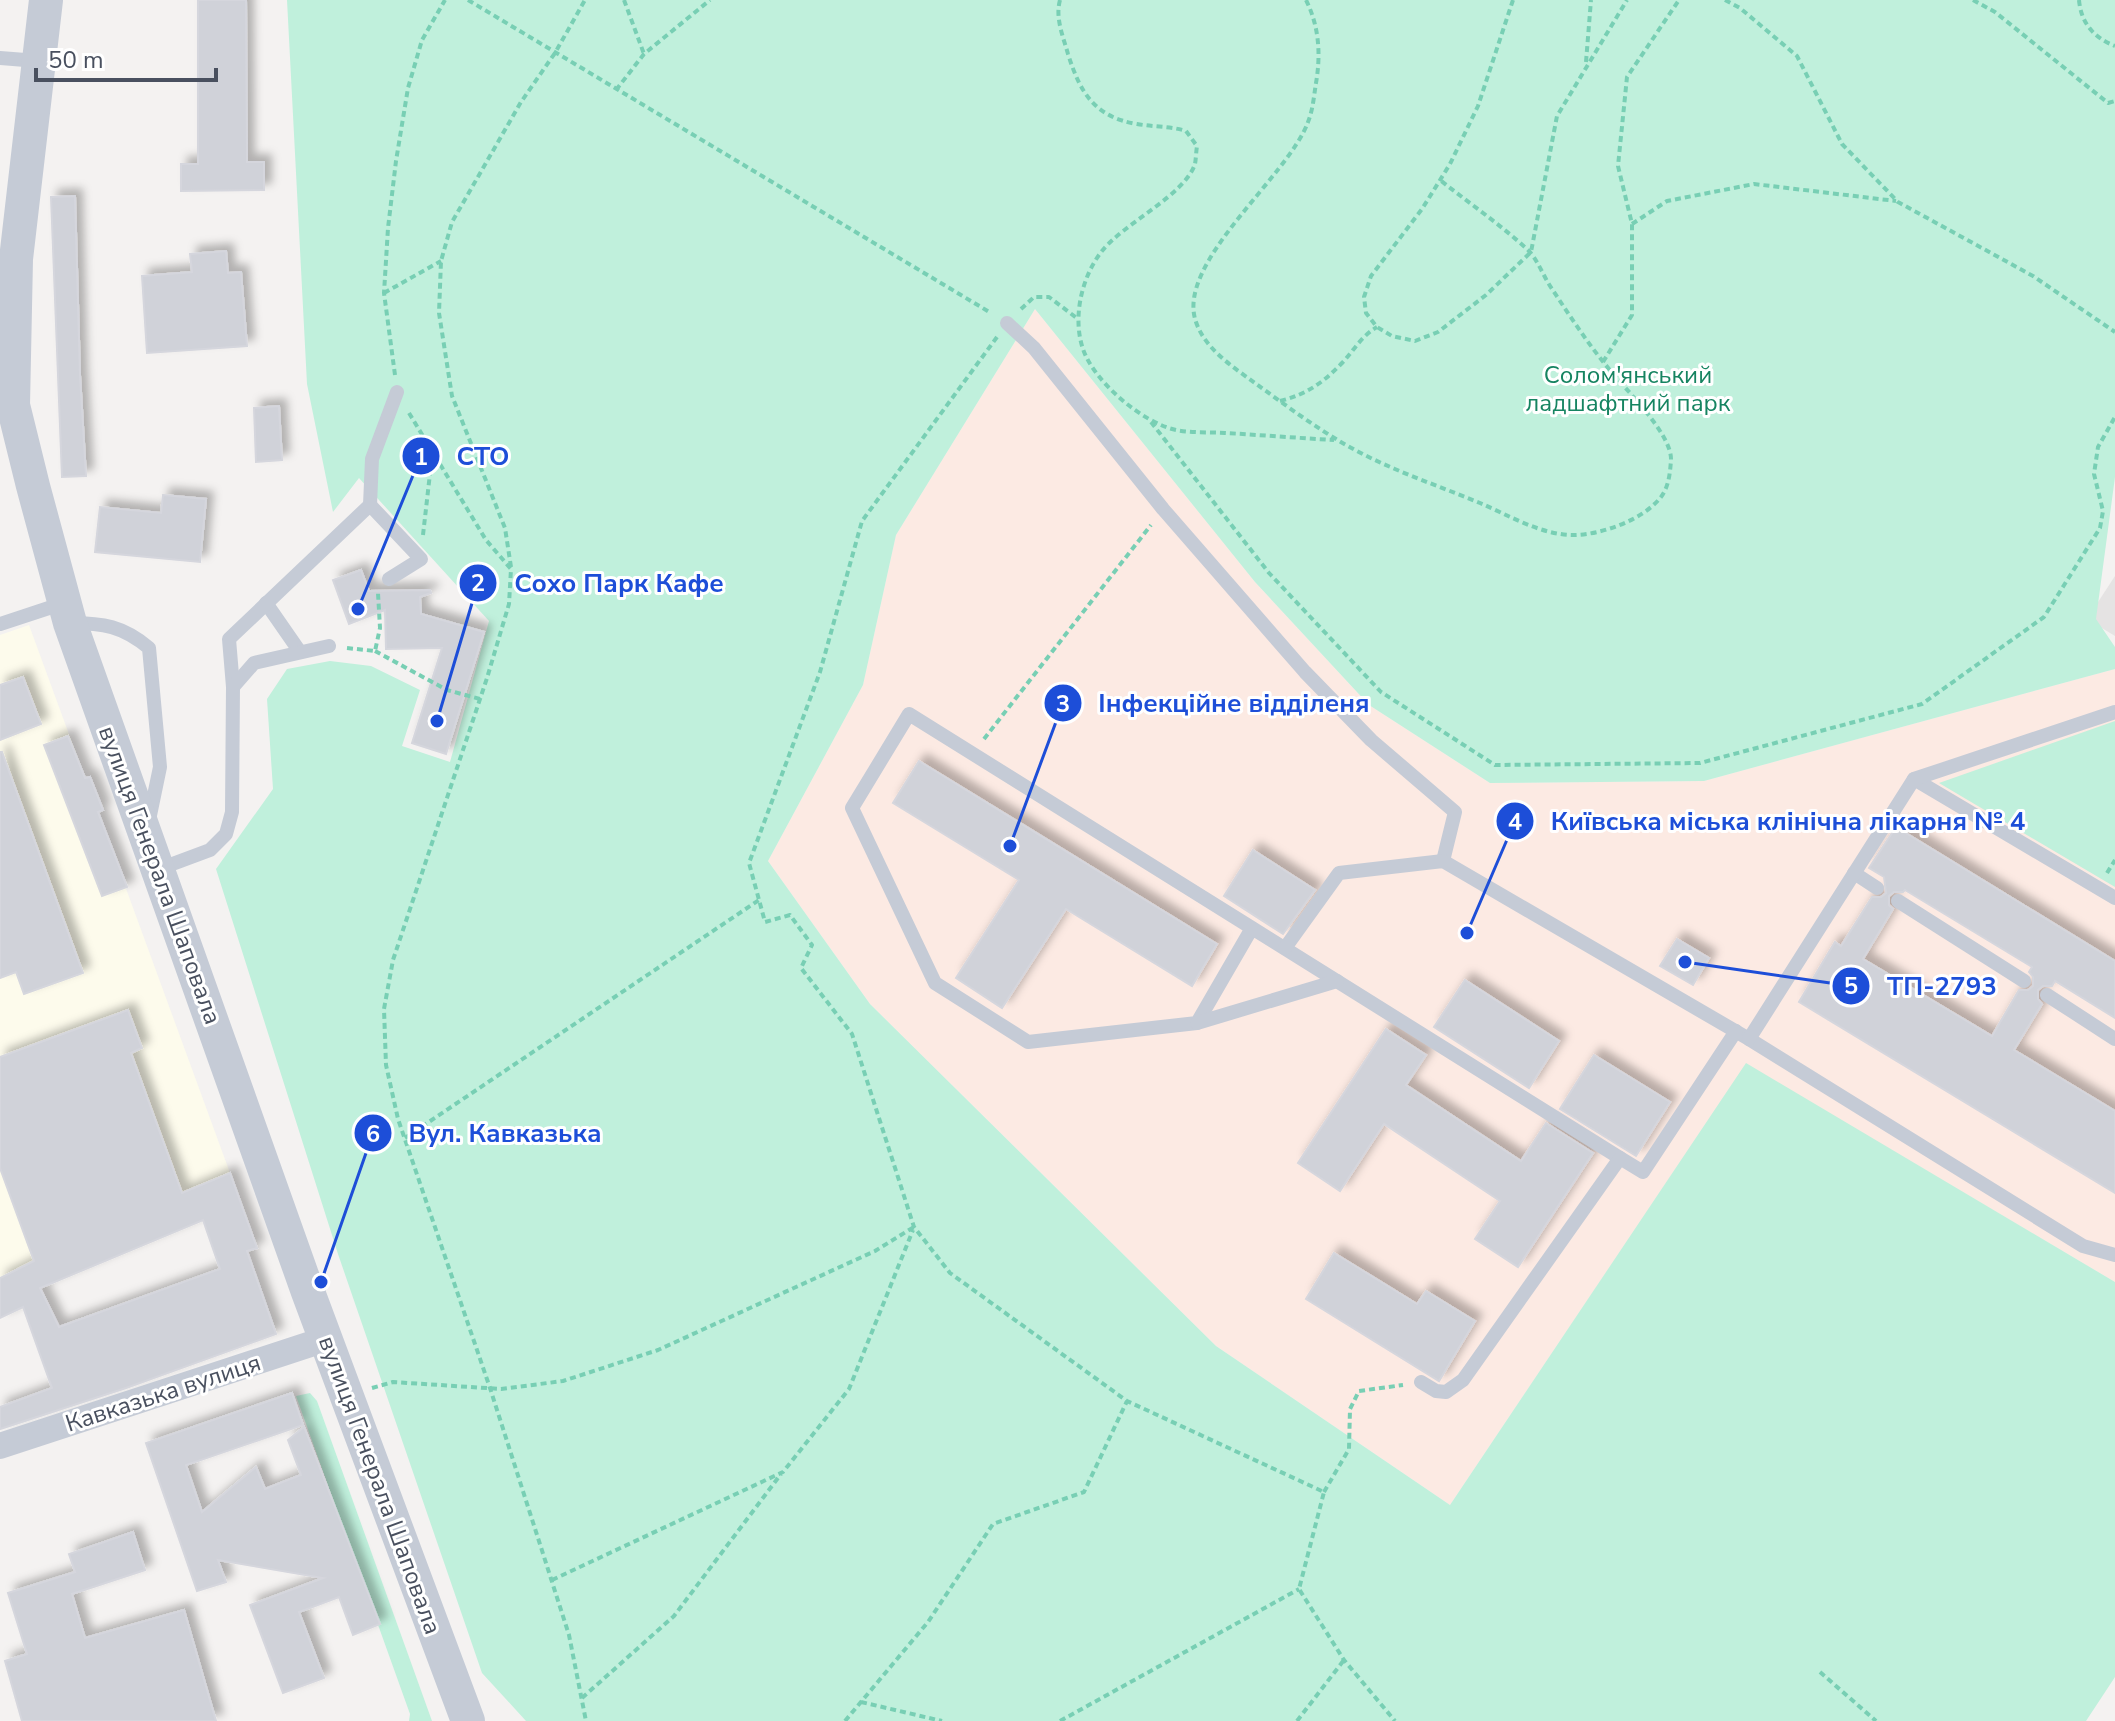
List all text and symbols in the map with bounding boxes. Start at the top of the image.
scale bar [36,32,216,82]
text: 50 m [48,44,104,76]
park label: Солом'янський ладшафтний парк [1526,359,1731,419]
callout: СТО [401,431,526,481]
text: СТО [457,439,509,474]
text: 1 [414,441,428,473]
callout: Сохо Парк Кафе [458,558,739,608]
text: Сохо Парк Кафе [514,566,724,601]
text: 2 [471,567,485,599]
callout: Інфекційне відділеня [1043,678,1386,728]
text: Інфекційне відділеня [1098,686,1370,721]
text: 3 [1056,688,1070,720]
street label: вулиця Генерала Шаповала [91,721,229,1029]
callout: Київська міська клінічна лікарня № 4 [1495,796,2042,846]
text: Київська міська клінічна лікарня № 4 [1551,804,2025,839]
text: 4 [1508,806,1522,838]
callout: ТП-2793 [1831,961,2013,1011]
text: ТП-2793 [1887,969,1997,1004]
text: 5 [1844,970,1858,1002]
callout: Вул. Кавказька [353,1108,618,1158]
text: Вул. Кавказька [408,1116,602,1151]
text: 6 [366,1118,380,1150]
street label: вулиця Генерала Шаповала [311,1331,449,1639]
street label: Кавказька вулиця [61,1346,265,1440]

